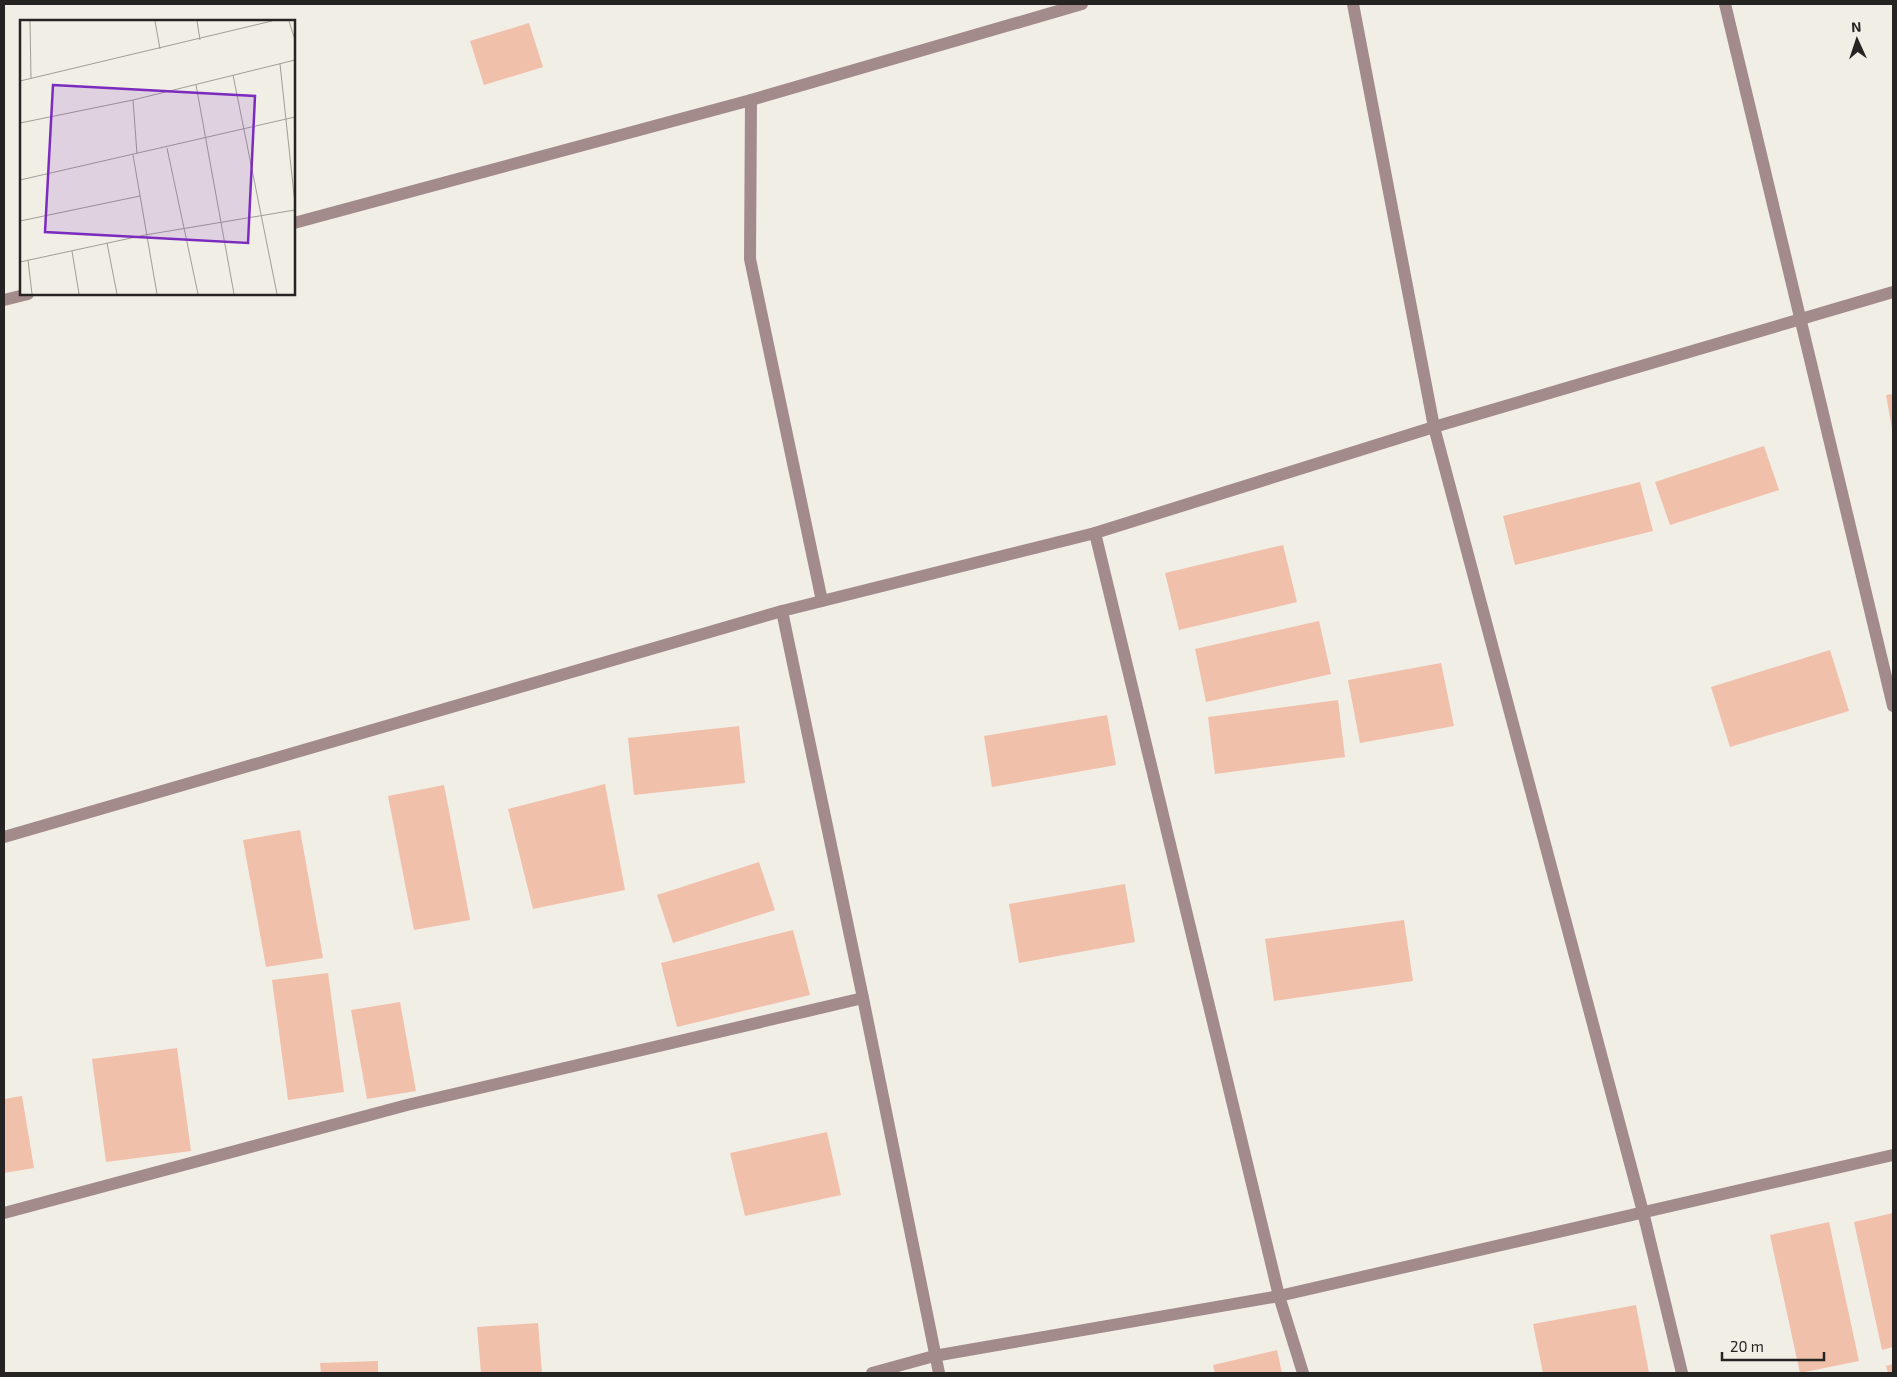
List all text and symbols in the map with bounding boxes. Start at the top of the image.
north arrow [1832,15,1882,65]
text: N [1851,18,1862,35]
inset map [20,20,295,295]
scale bar [1722,1330,1824,1362]
text: 20 m [1730,1337,1764,1355]

